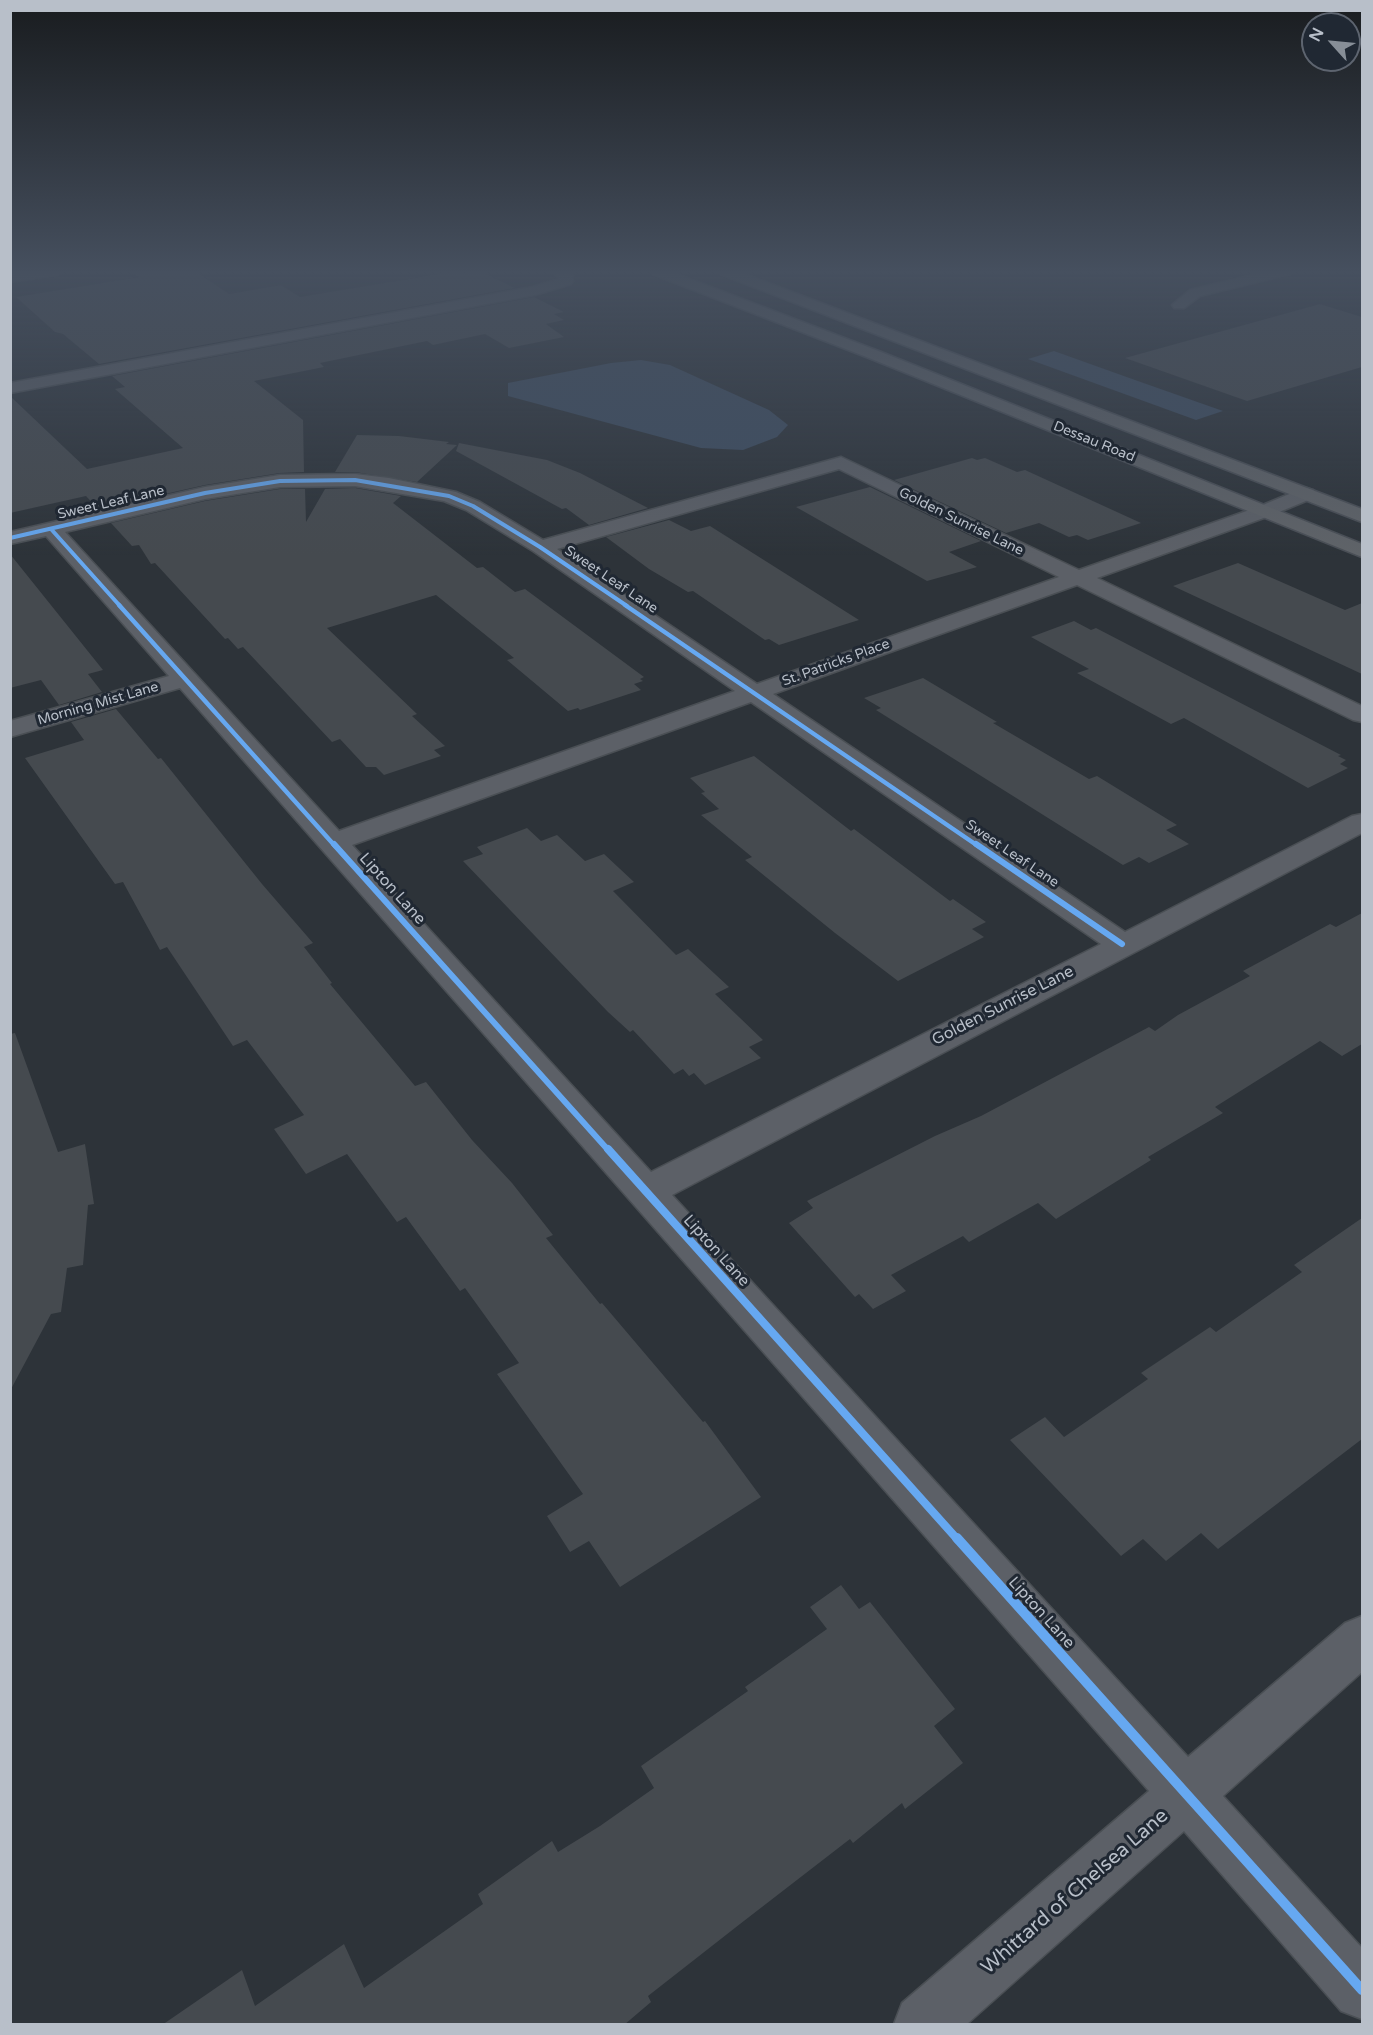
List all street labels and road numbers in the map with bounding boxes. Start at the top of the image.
street label: Dessau Road [1051,418,1137,466]
street label: Sweet Leaf Lane [56,483,166,523]
street label: Golden Sunrise Lane [896,485,1026,559]
street label: Sweet Leaf Lane [561,543,661,617]
street label: St. Patricks Place [780,636,892,690]
street label: Morning Mist Lane [36,679,160,729]
street label: Sweet Leaf Lane [962,817,1062,891]
street label: Lipton Lane [355,849,429,929]
street label: Golden Sunrise Lane [929,962,1077,1050]
street label: Lipton Lane [679,1211,753,1291]
street label: Lipton Lane [1004,1573,1078,1653]
street label: Whittard of Chelsea Lane [977,1804,1173,1980]

